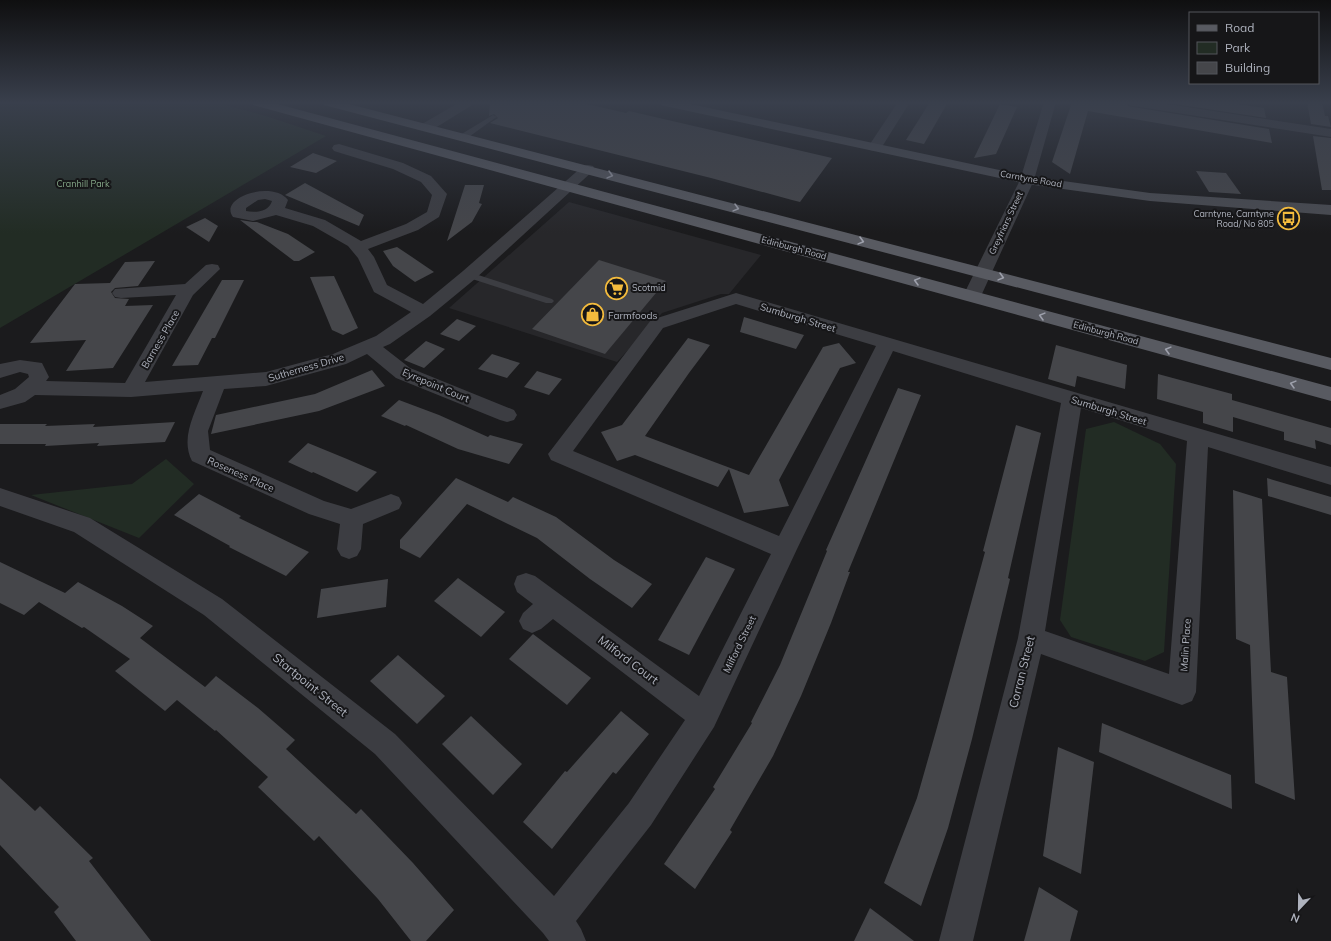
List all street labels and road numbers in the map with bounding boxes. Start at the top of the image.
street label: Carntyne Road [999,168,1063,190]
street label: Greyfriars Street [986,190,1026,256]
street label: Edinburgh Road [760,234,828,262]
street label: Sumburgh Street [759,300,838,335]
street label: Barness Place [138,308,182,371]
street label: Edinburgh Road [1072,319,1140,347]
street label: Sutherness Drive [267,350,346,385]
street label: Eyrepoint Court [400,366,472,406]
street label: Sumburgh Street [1070,393,1149,428]
street label: Roseness Place [205,454,276,495]
street label: Milford Street [720,613,759,675]
street label: Malin Place [1177,618,1194,672]
street label: Milford Court [595,632,661,687]
street label: Corran Street [1005,634,1038,710]
street label: Startpoint Street [270,650,351,719]

